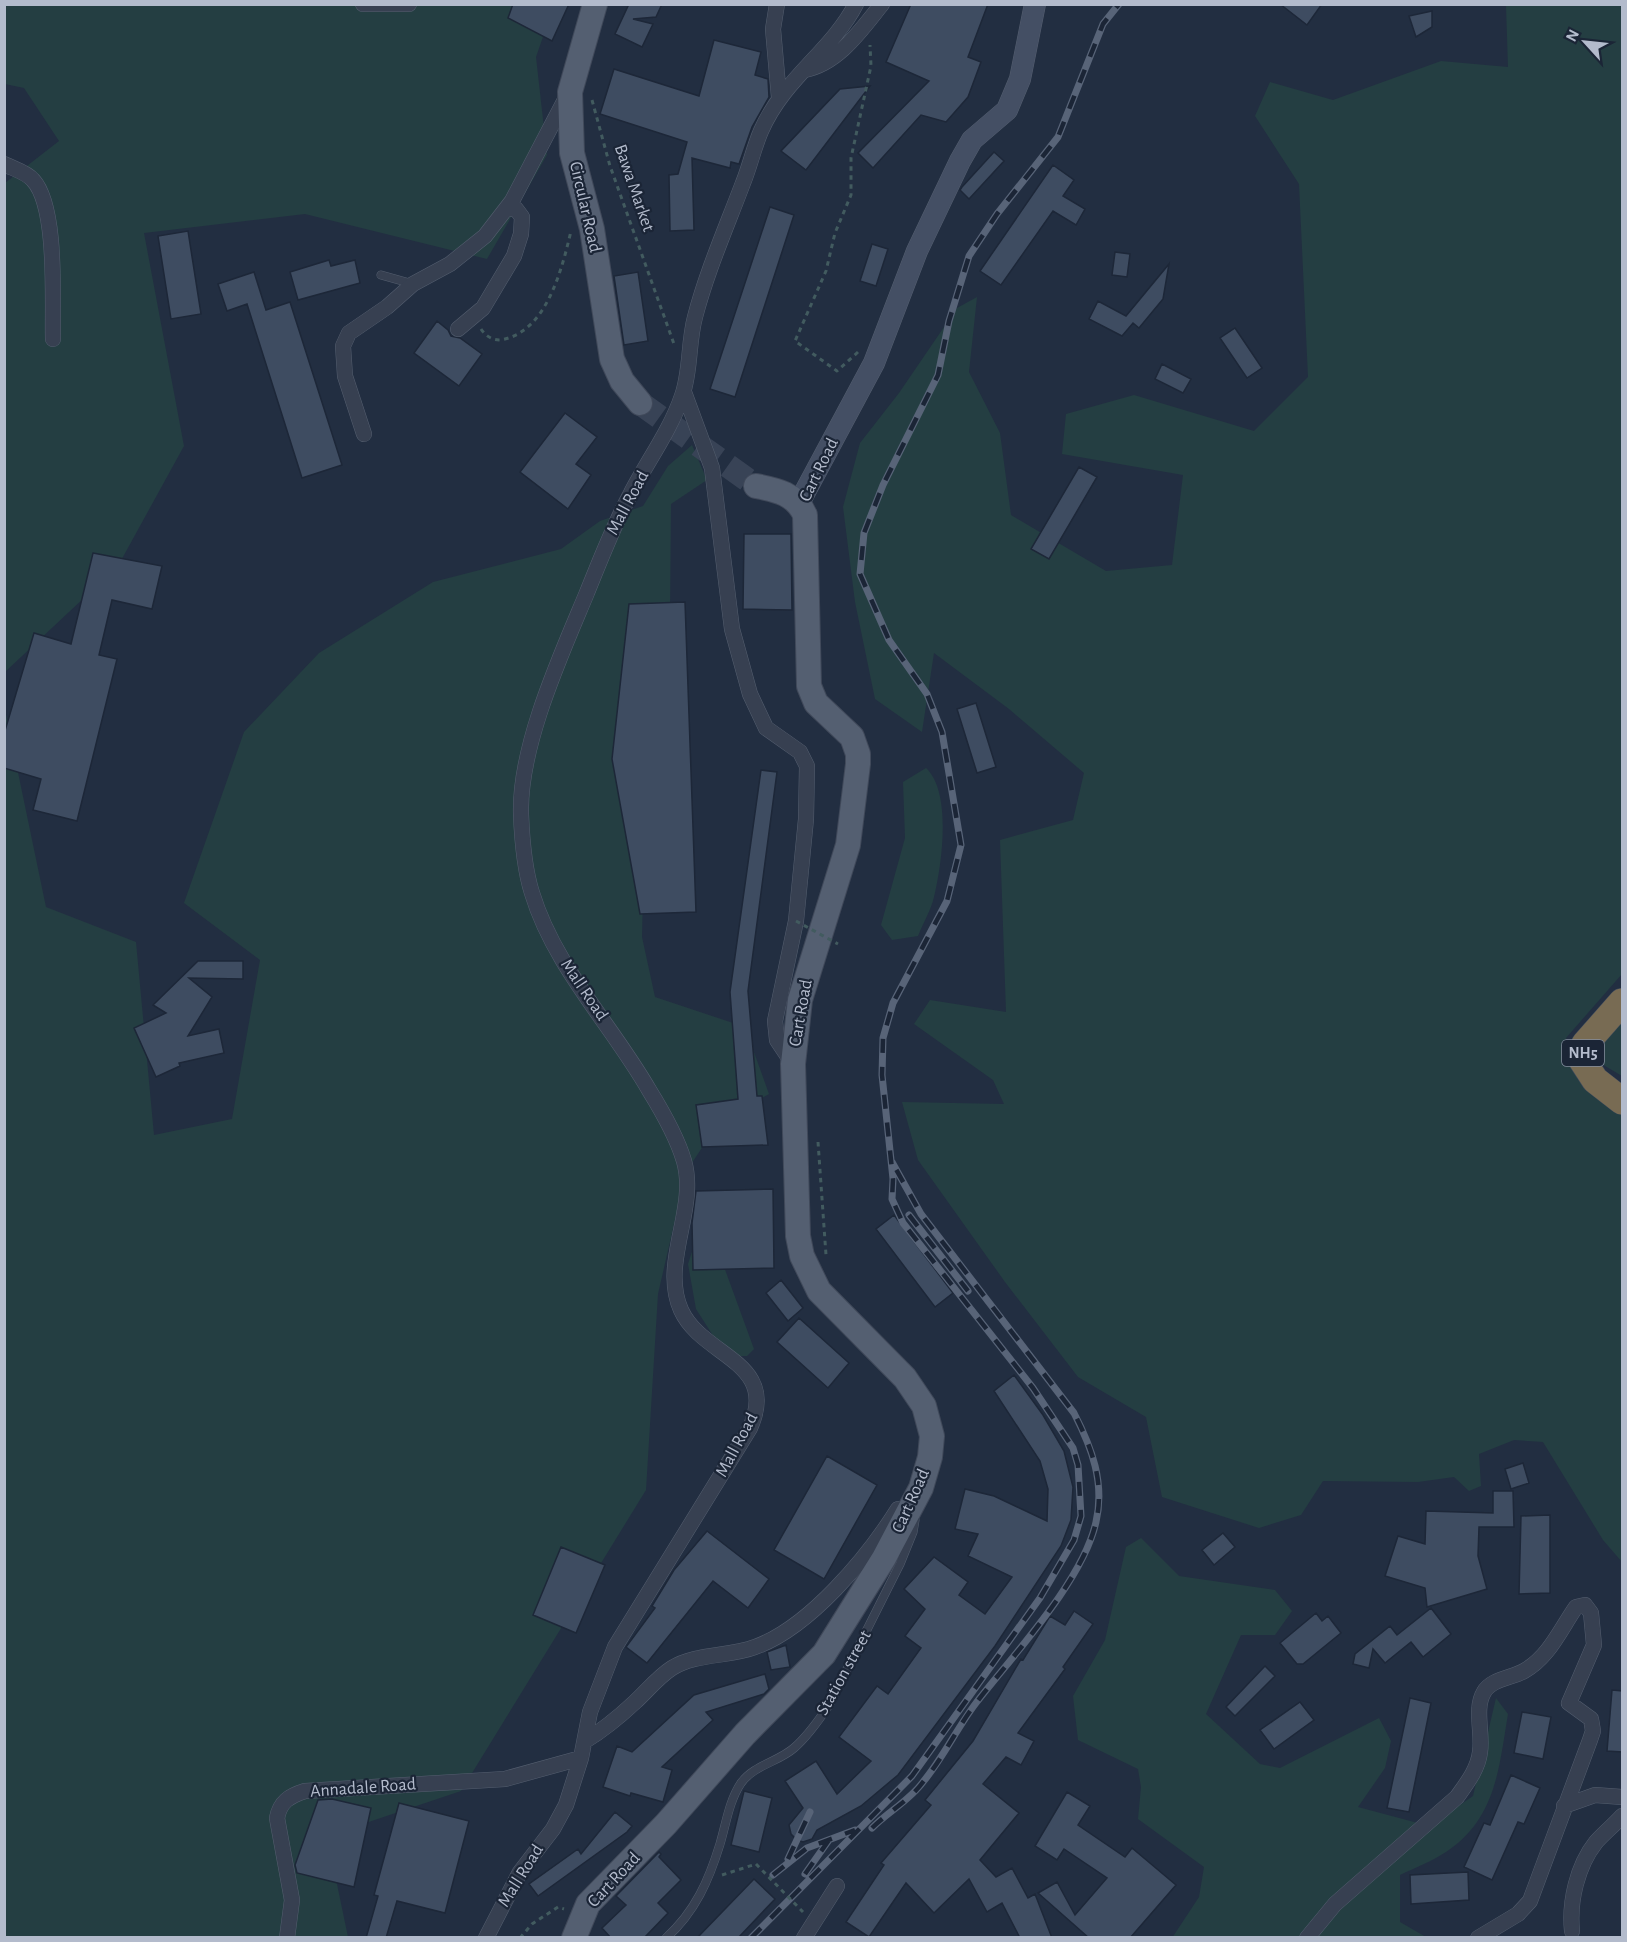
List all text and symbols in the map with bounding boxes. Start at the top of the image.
north arrow [1555,12,1615,72]
text: N [1563,27,1582,44]
street label: Bawa Market [611,142,657,234]
street label: Circular Road [566,160,604,254]
street label: Cart Road [796,436,842,504]
street label: Mall Road [604,468,652,538]
street label: Mall Road [557,956,611,1024]
street label: Cart Road [786,978,816,1048]
road number: NH5 [1562,1040,1604,1066]
street label: Mall Road [713,1410,761,1480]
street label: Cart Road [889,1466,933,1536]
street label: Station street [813,1627,875,1719]
street label: Annadale Road [309,1775,417,1801]
street label: Mall Road [495,1842,547,1910]
street label: Cart Road [584,1849,644,1911]

